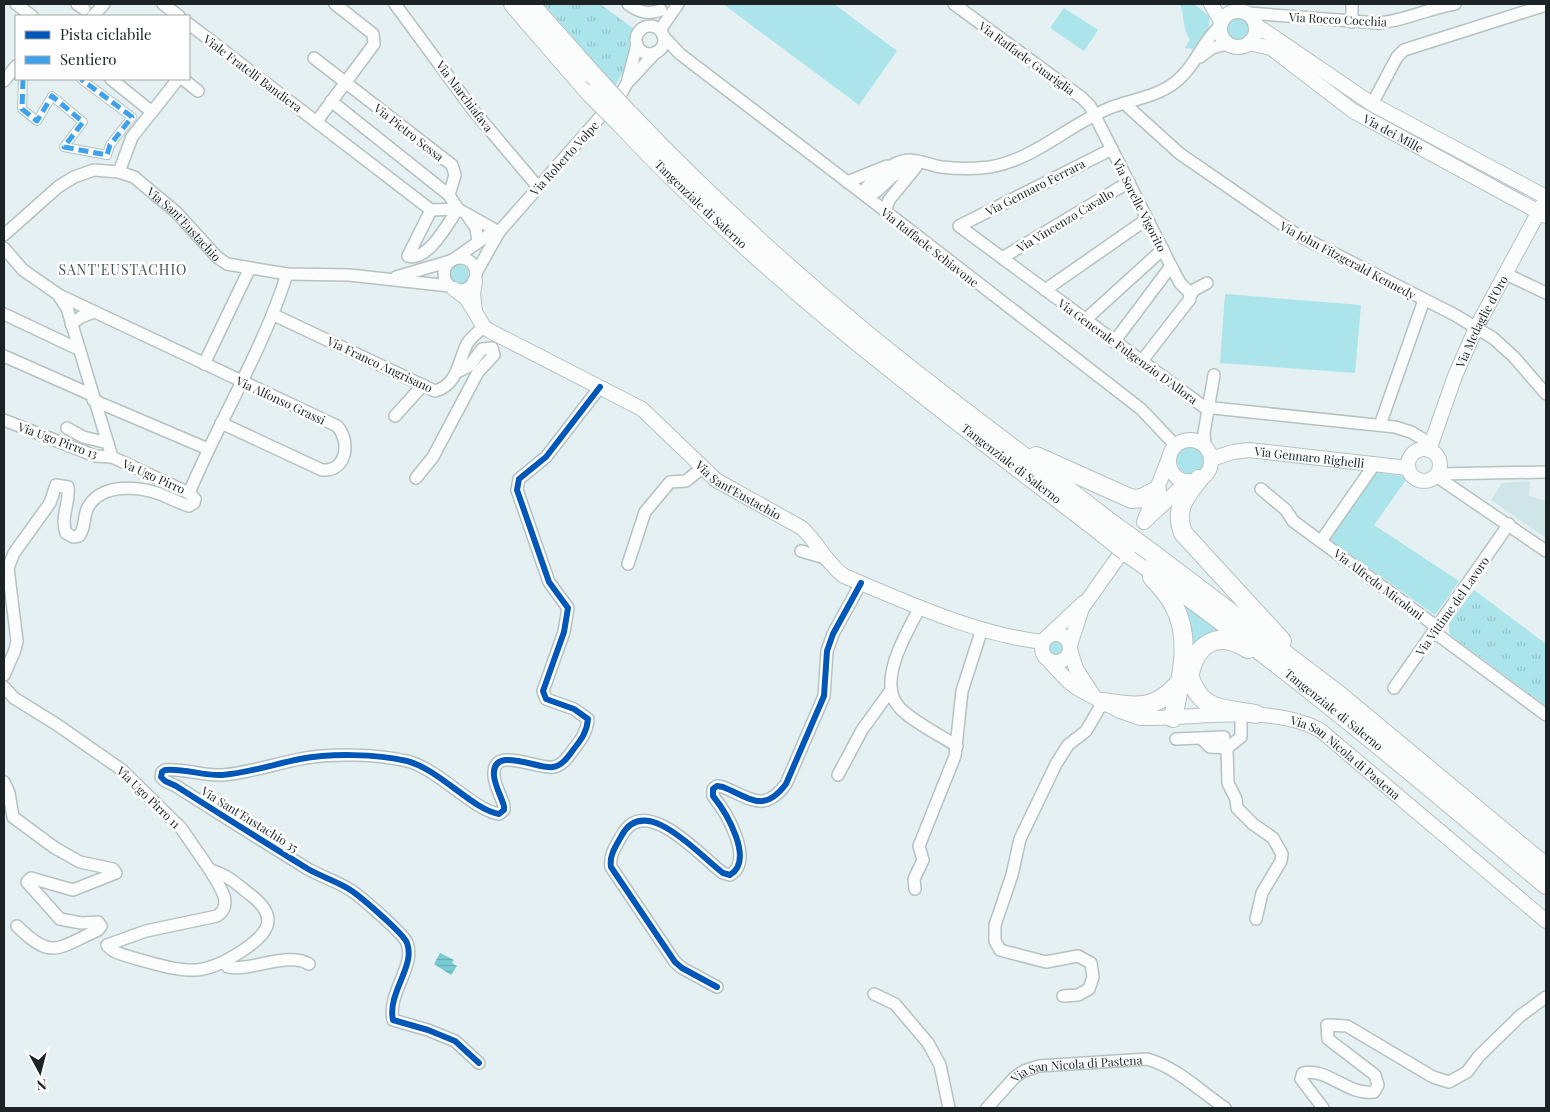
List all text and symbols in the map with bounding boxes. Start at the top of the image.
street label: Via Rocco Cocchia [1288,8,1387,30]
legend [15,15,190,80]
street label: Via Raffaele Guariglia [975,17,1078,98]
text: Pista ciclabile [60,24,152,44]
street label: Viale Fratelli Bandiera [200,30,306,115]
text: Sentiero [60,49,117,69]
street label: Via Marchiafava [432,56,497,135]
street label: Via Pietro Sessa [370,99,447,164]
street label: Via dei Mille [1360,110,1426,156]
street label: Via Roberto Volpe [526,117,602,199]
street label: Via Gennaro Ferrara [982,155,1087,219]
street label: Via Sorelle Vigorito [1109,155,1171,255]
street label: Tangenziale di Salerno [652,156,751,252]
street label: Via Sant'Eustachio [143,183,225,265]
street label: Via Vincenzo Cavallo [1013,184,1117,256]
street label: Via Raffaele Schiavone [877,203,982,290]
street label: Via John Fitzgerald Kennedy [1276,217,1419,303]
district label: SANT'EUSTACHIO [59,260,187,279]
street label: Via Medaglie d'Oro [1451,272,1511,371]
street label: Via Generale Fulgenzio D'Allora [1054,294,1201,407]
street label: Via Franco Angrisano [324,332,436,396]
street label: Via Alfonso Grassi [233,372,329,428]
street label: Via Ugo Pirro 13 [15,418,100,462]
street label: Tangenziale di Salerno [959,420,1065,507]
street label: Via Gennaro Righelli [1253,443,1366,471]
street label: Va Ugo Pirro [119,455,188,497]
street label: Via Sant'Eustachio [692,456,785,523]
street label: Via Alfredo Micoloni [1330,544,1428,623]
street label: Via Vittime del Lavoro [1411,553,1493,660]
street label: Tangenziale di Salerno [1282,665,1387,754]
street label: Via San Nicola di Pastena [1288,711,1404,803]
street label: Via Ugo Pirro 11 [113,762,185,832]
street label: Via Sant'Eustachio 35 [197,782,302,855]
north arrow [15,1047,65,1097]
street label: Via San Nicola di Pastena [1006,1051,1143,1086]
text: N [35,1075,48,1095]

